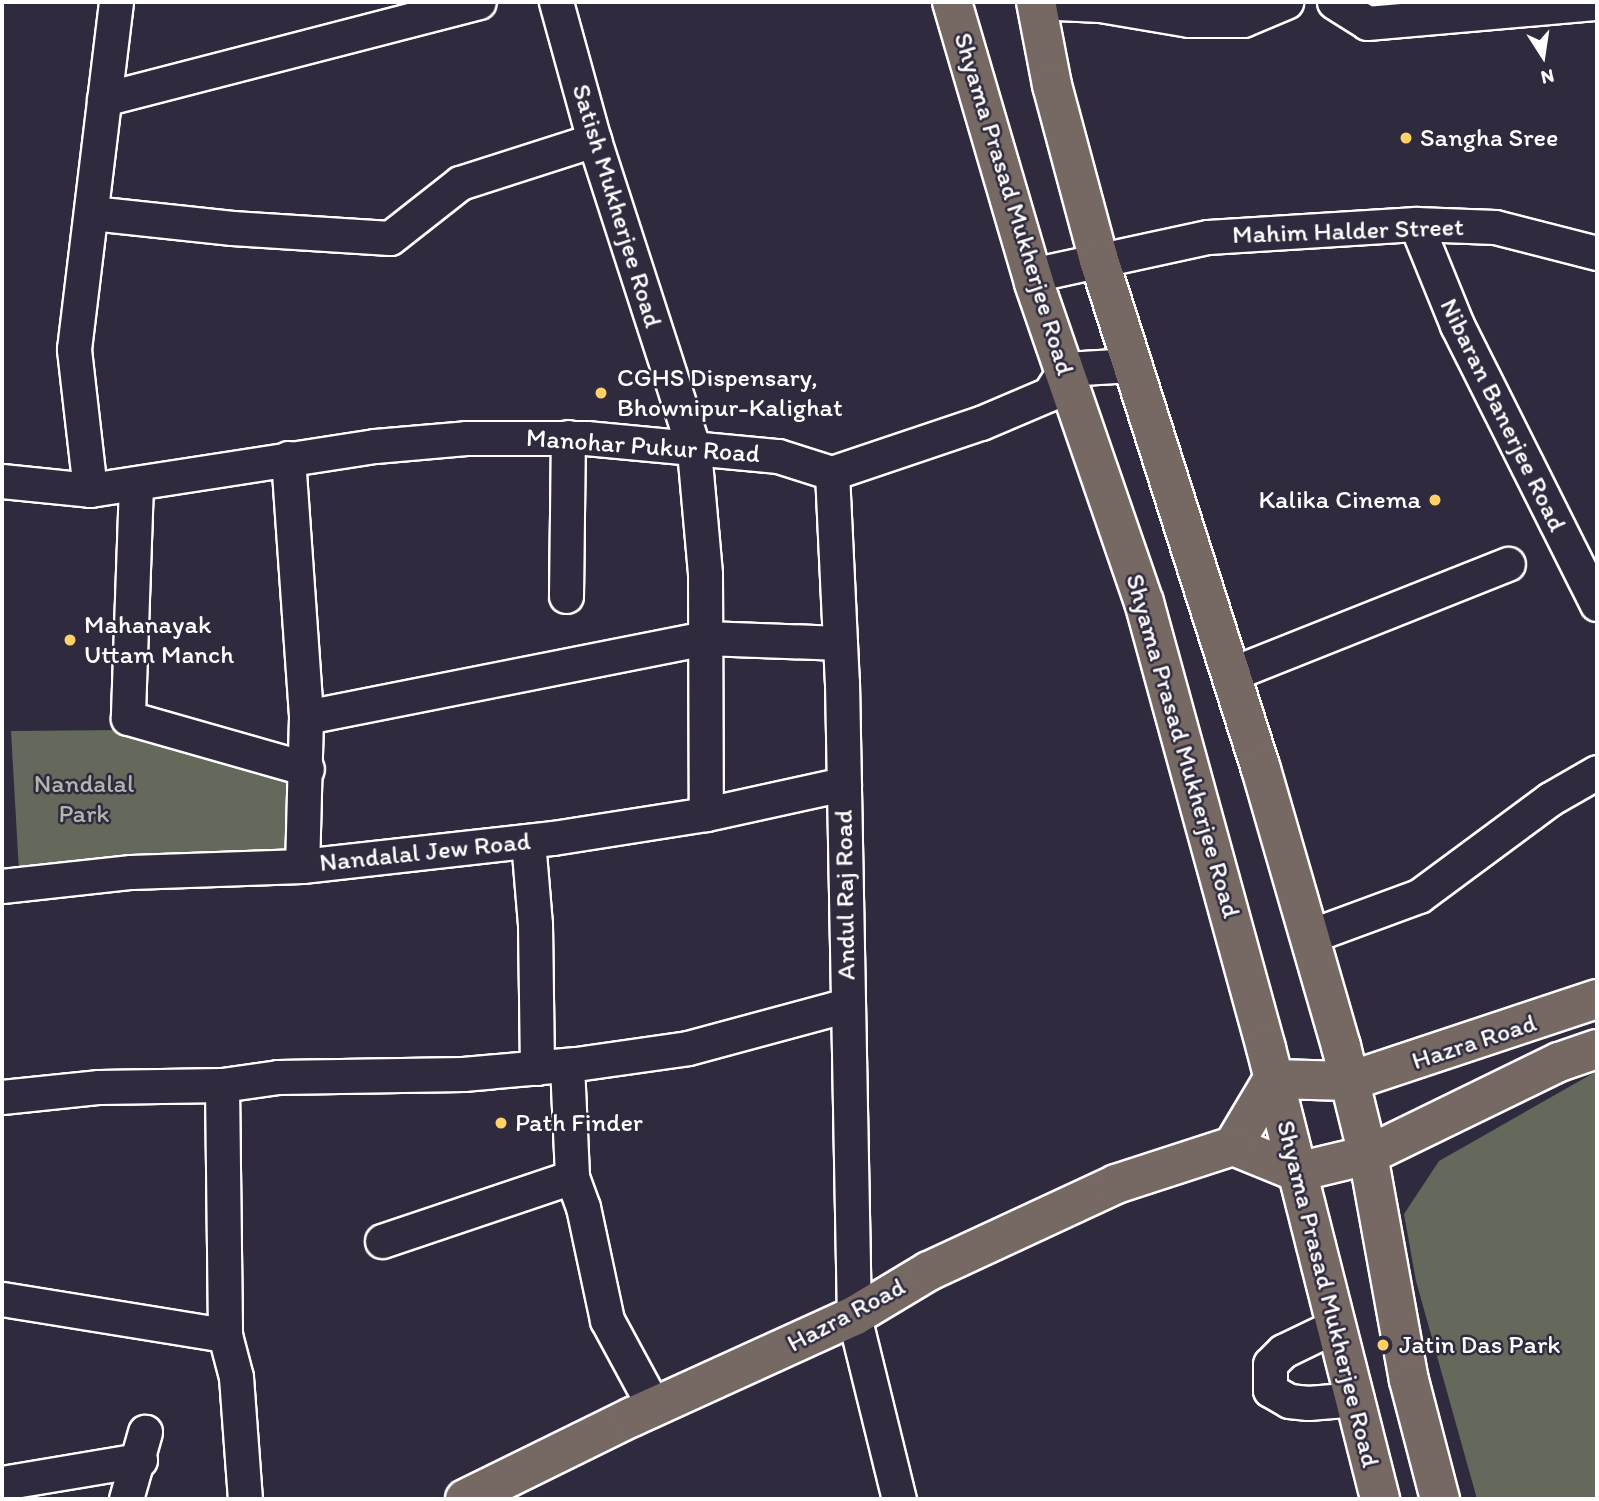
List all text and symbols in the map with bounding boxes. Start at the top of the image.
north arrow [1508,21,1578,91]
street label: Shyama Prasad Mukherjee Road [947,30,1081,378]
text: N [1539,64,1556,90]
street label: Satish Mukherjee Road [565,80,669,332]
place label: Sangha Sree [1420,122,1558,154]
marker: Sangha Sree [1398,130,1414,146]
street label: Mahim Halder Street [1232,211,1464,251]
street label: Nibaran Banerjee Road [1433,294,1573,536]
place label: CGHS Dispensary, Bhownipur-Kalighat [617,362,843,424]
marker: CGHS Dispensary, Bhownipur-Kalighat [591,383,611,403]
street label: Manohar Pukur Road [526,422,760,470]
place label: Kalika Cinema [1259,484,1421,516]
marker: Kalika Cinema [1427,492,1443,508]
street label: Shyama Prasad Mukherjee Road [1119,571,1247,921]
place label: Mahanayak Uttam Manch [84,609,235,670]
marker: Mahanayak Uttam Manch [62,632,78,648]
park label: Nandalal Park [34,768,134,830]
street label: Andul Raj Road [828,810,862,980]
street label: Nandalal Jew Road [318,825,532,879]
street label: Hazra Road [1408,1007,1540,1077]
place label: Path Finder [515,1107,643,1139]
marker: Path Finder [493,1115,509,1131]
street label: Shyama Prasad Mukherjee Road [1270,1118,1386,1470]
street label: Hazra Road [782,1271,910,1359]
place label: Jatin Das Park [1399,1329,1560,1361]
marker: Jatin Das Park [1373,1335,1393,1355]

